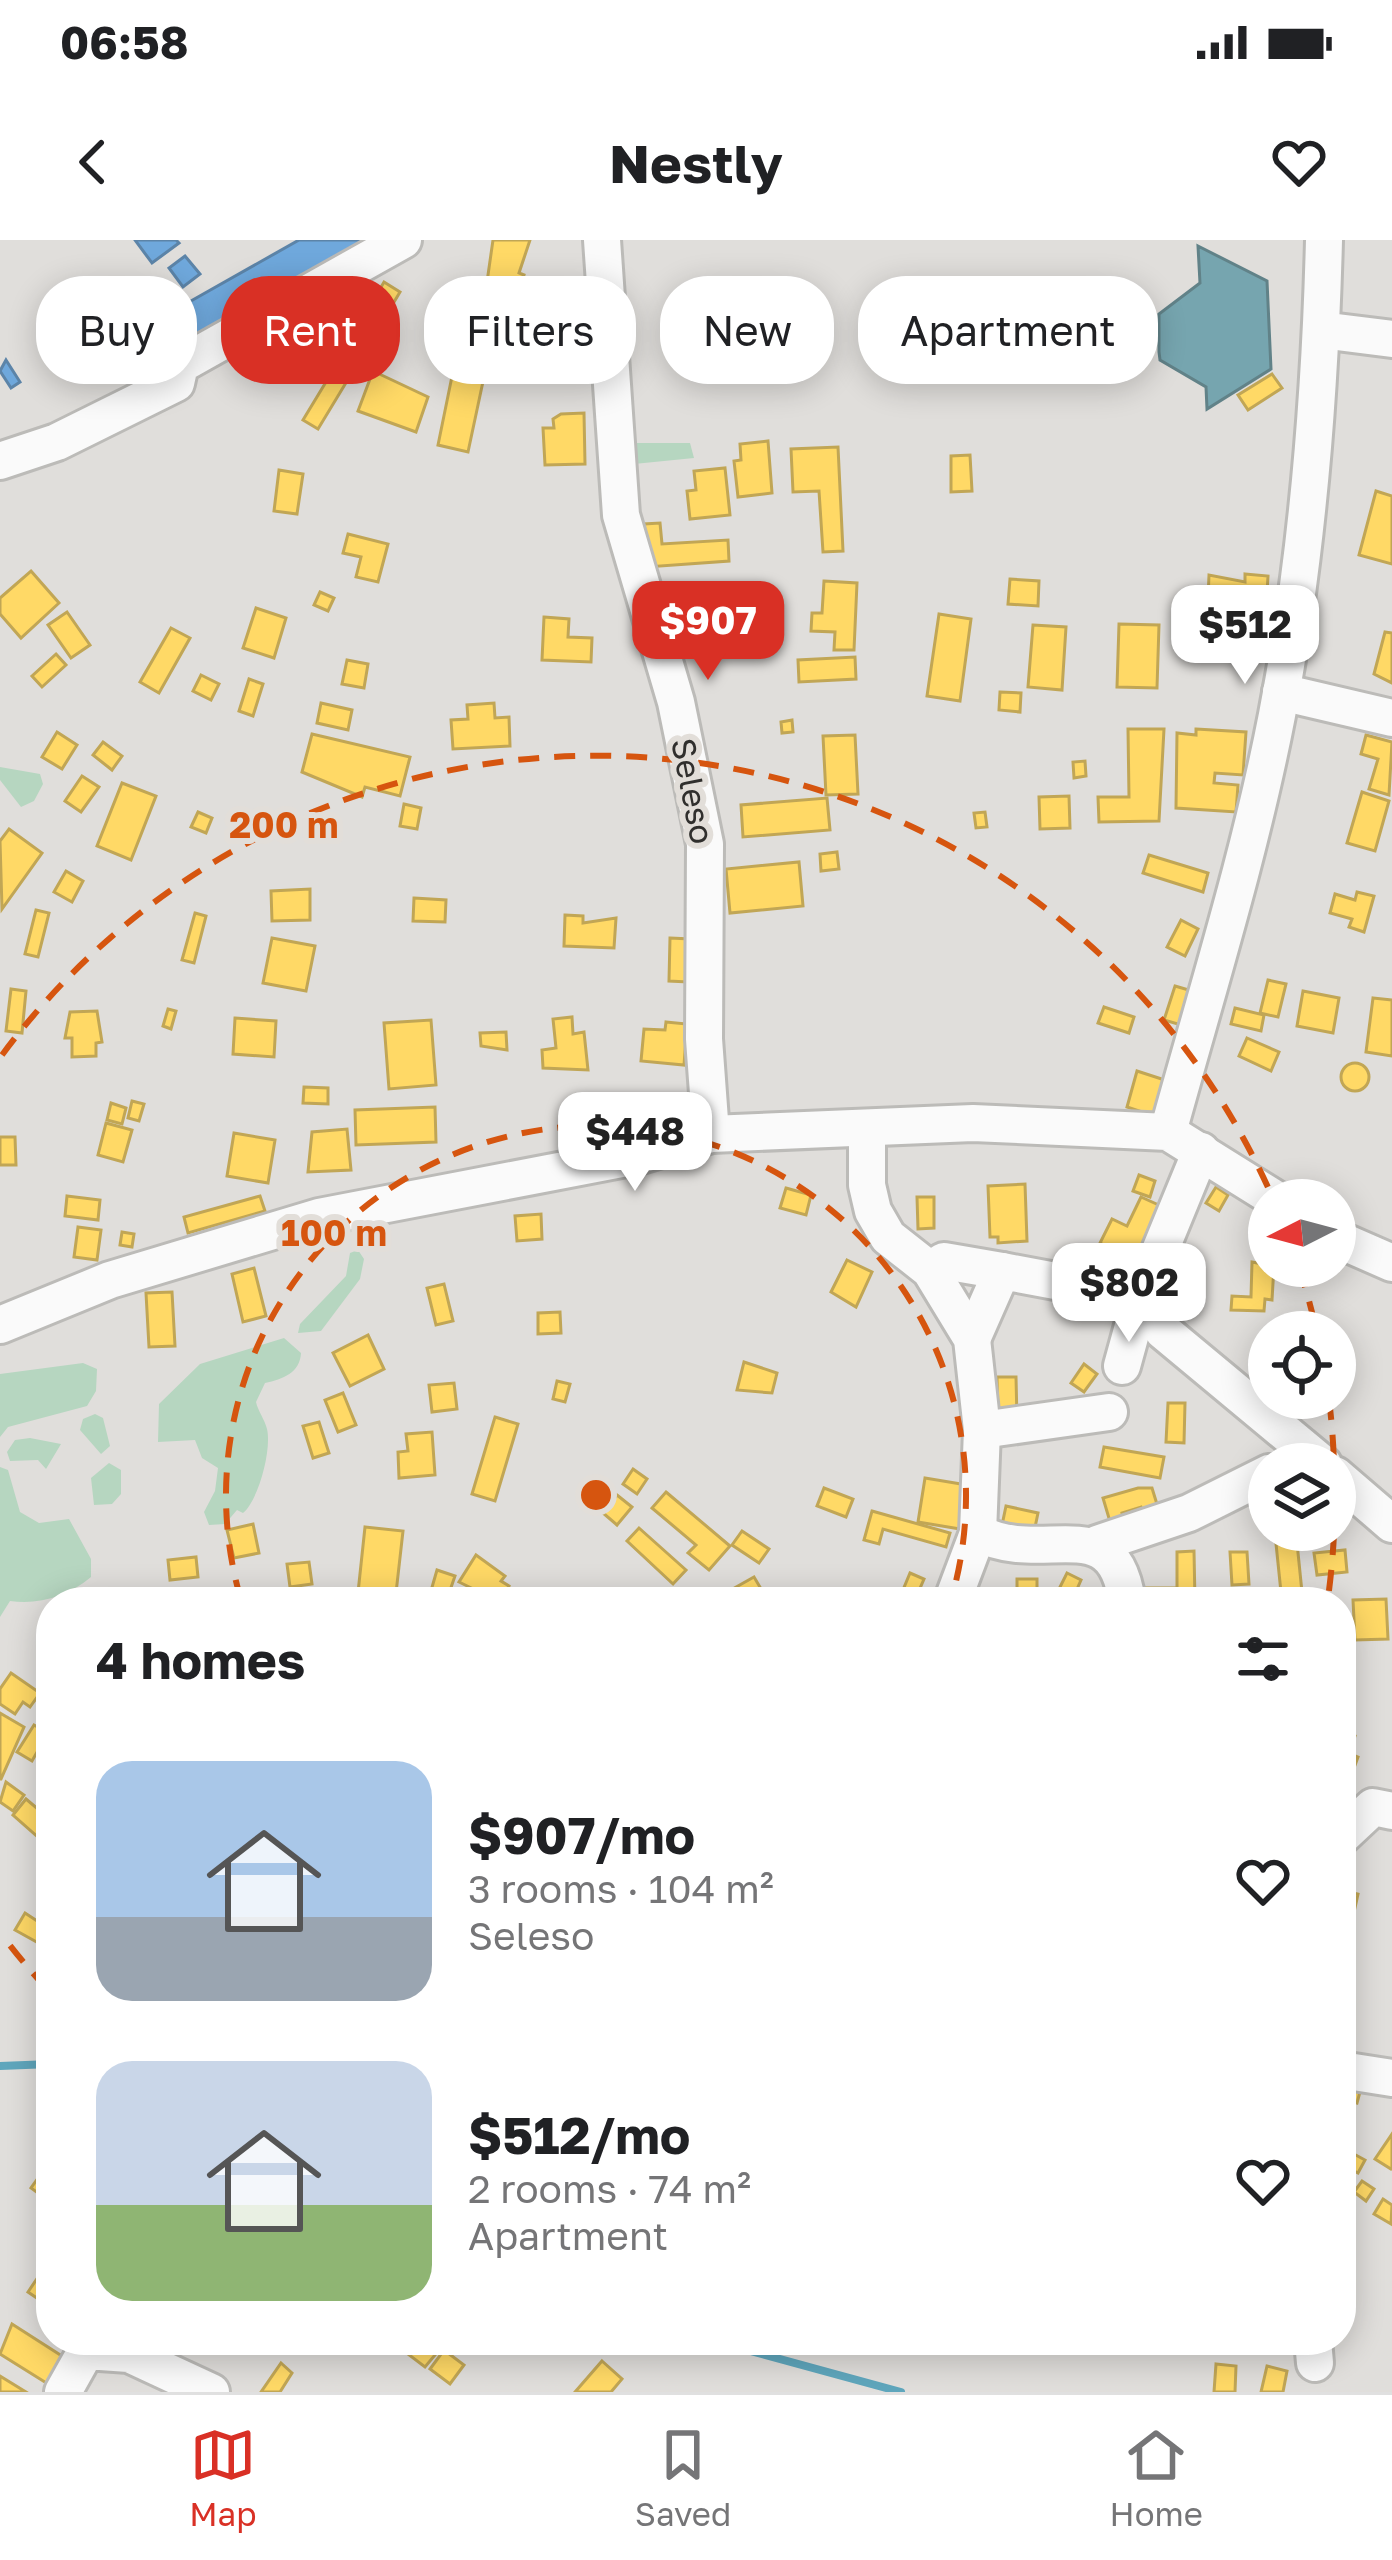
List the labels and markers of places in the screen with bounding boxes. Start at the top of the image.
pin: $907 [637,581,779,683]
pin: $512 [1174,585,1316,687]
pin: $448 [564,1092,706,1194]
pin: $802 [1058,1243,1200,1345]
centre of rings [575,1474,617,1516]

